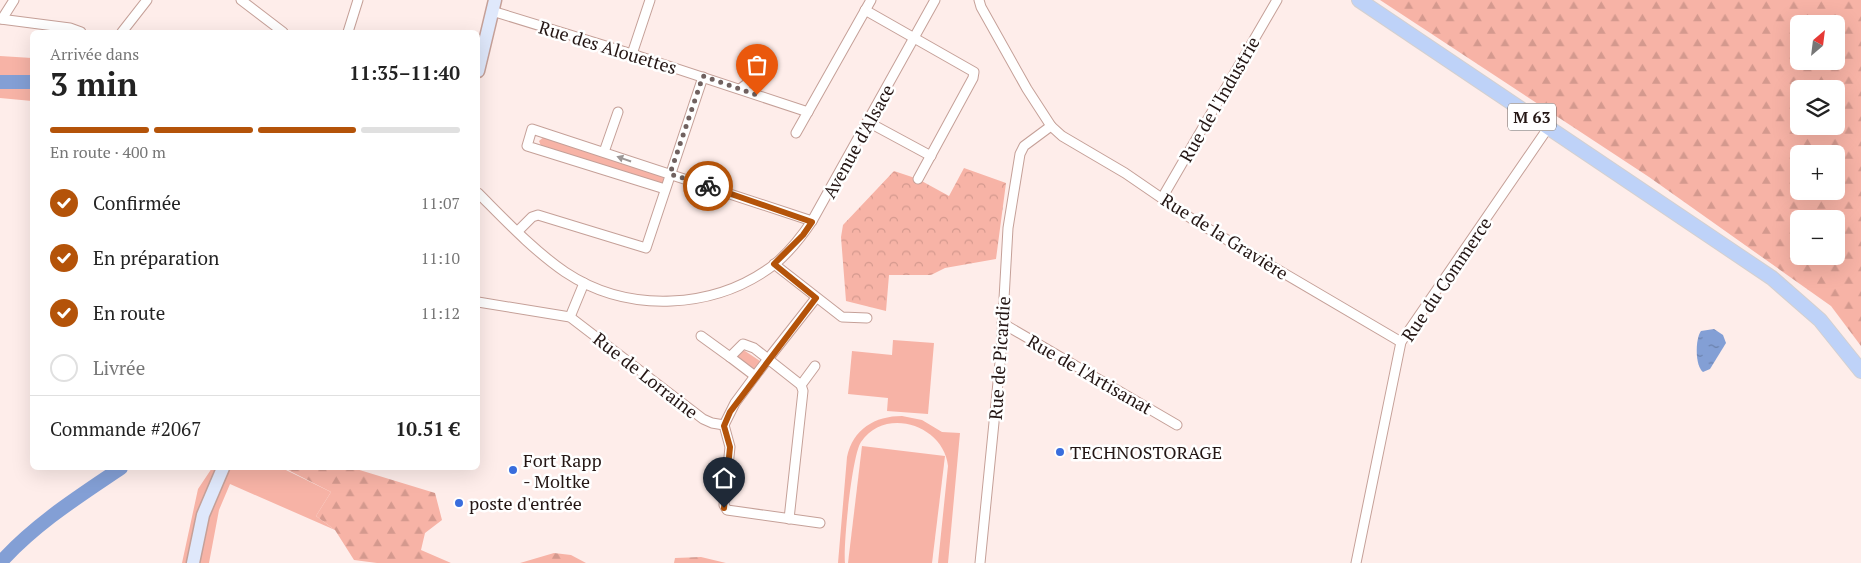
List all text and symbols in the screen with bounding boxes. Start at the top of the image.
street label: Rue des Alouettes [536,15,680,79]
north arrow [1790,15,1845,70]
map controls [1790,15,1845,265]
street label: Rue de l'Industrie [1173,32,1265,166]
text: Arrivée dans [50,43,139,65]
pin [736,44,778,95]
icon: bag [743,51,771,79]
text: 11:35–11:40 [349,60,460,85]
text: 3 min [50,63,138,105]
street label: Avenue d'Alsace [817,80,899,202]
button: layers [1790,80,1845,135]
road number: M 63 [1508,104,1556,130]
text: En route · 400 m [50,141,166,163]
button: + [1790,145,1845,200]
one-way arrow [616,155,631,163]
courier [683,161,733,211]
icon: bike [694,172,722,200]
street label: Rue de la Gravière [1157,187,1293,285]
icon: check [50,189,78,217]
text: Confirmée [93,190,181,215]
text: 11:07 [421,192,460,214]
button: − [1790,210,1845,265]
street label: Rue du Commerce [1395,212,1497,346]
icon: check [50,244,78,272]
text: En préparation [93,245,219,270]
text: 11:10 [421,247,460,269]
street label: Rue de Picardie [983,295,1015,421]
icon: check [50,299,78,327]
text: En route [93,300,165,325]
text: 11:12 [421,302,460,324]
street label: Rue de Lorraine [589,327,703,423]
street label: Rue de l'Artisanat [1023,328,1157,420]
text: Livrée [93,355,145,380]
text: Commande #2067 [50,416,201,441]
text: 10.51 € [396,416,460,441]
place label: TECHNOSTORAGE [1070,440,1222,464]
marker: TECHNOSTORAGE [1054,446,1066,458]
place label: Fort Rapp - Moltke [523,448,602,493]
pin [703,457,745,508]
marker: Fort Rapp - Moltke [507,464,519,476]
icon: home [710,464,738,492]
place label: poste d'entrée [469,491,582,515]
marker: poste d'entrée [453,497,465,509]

